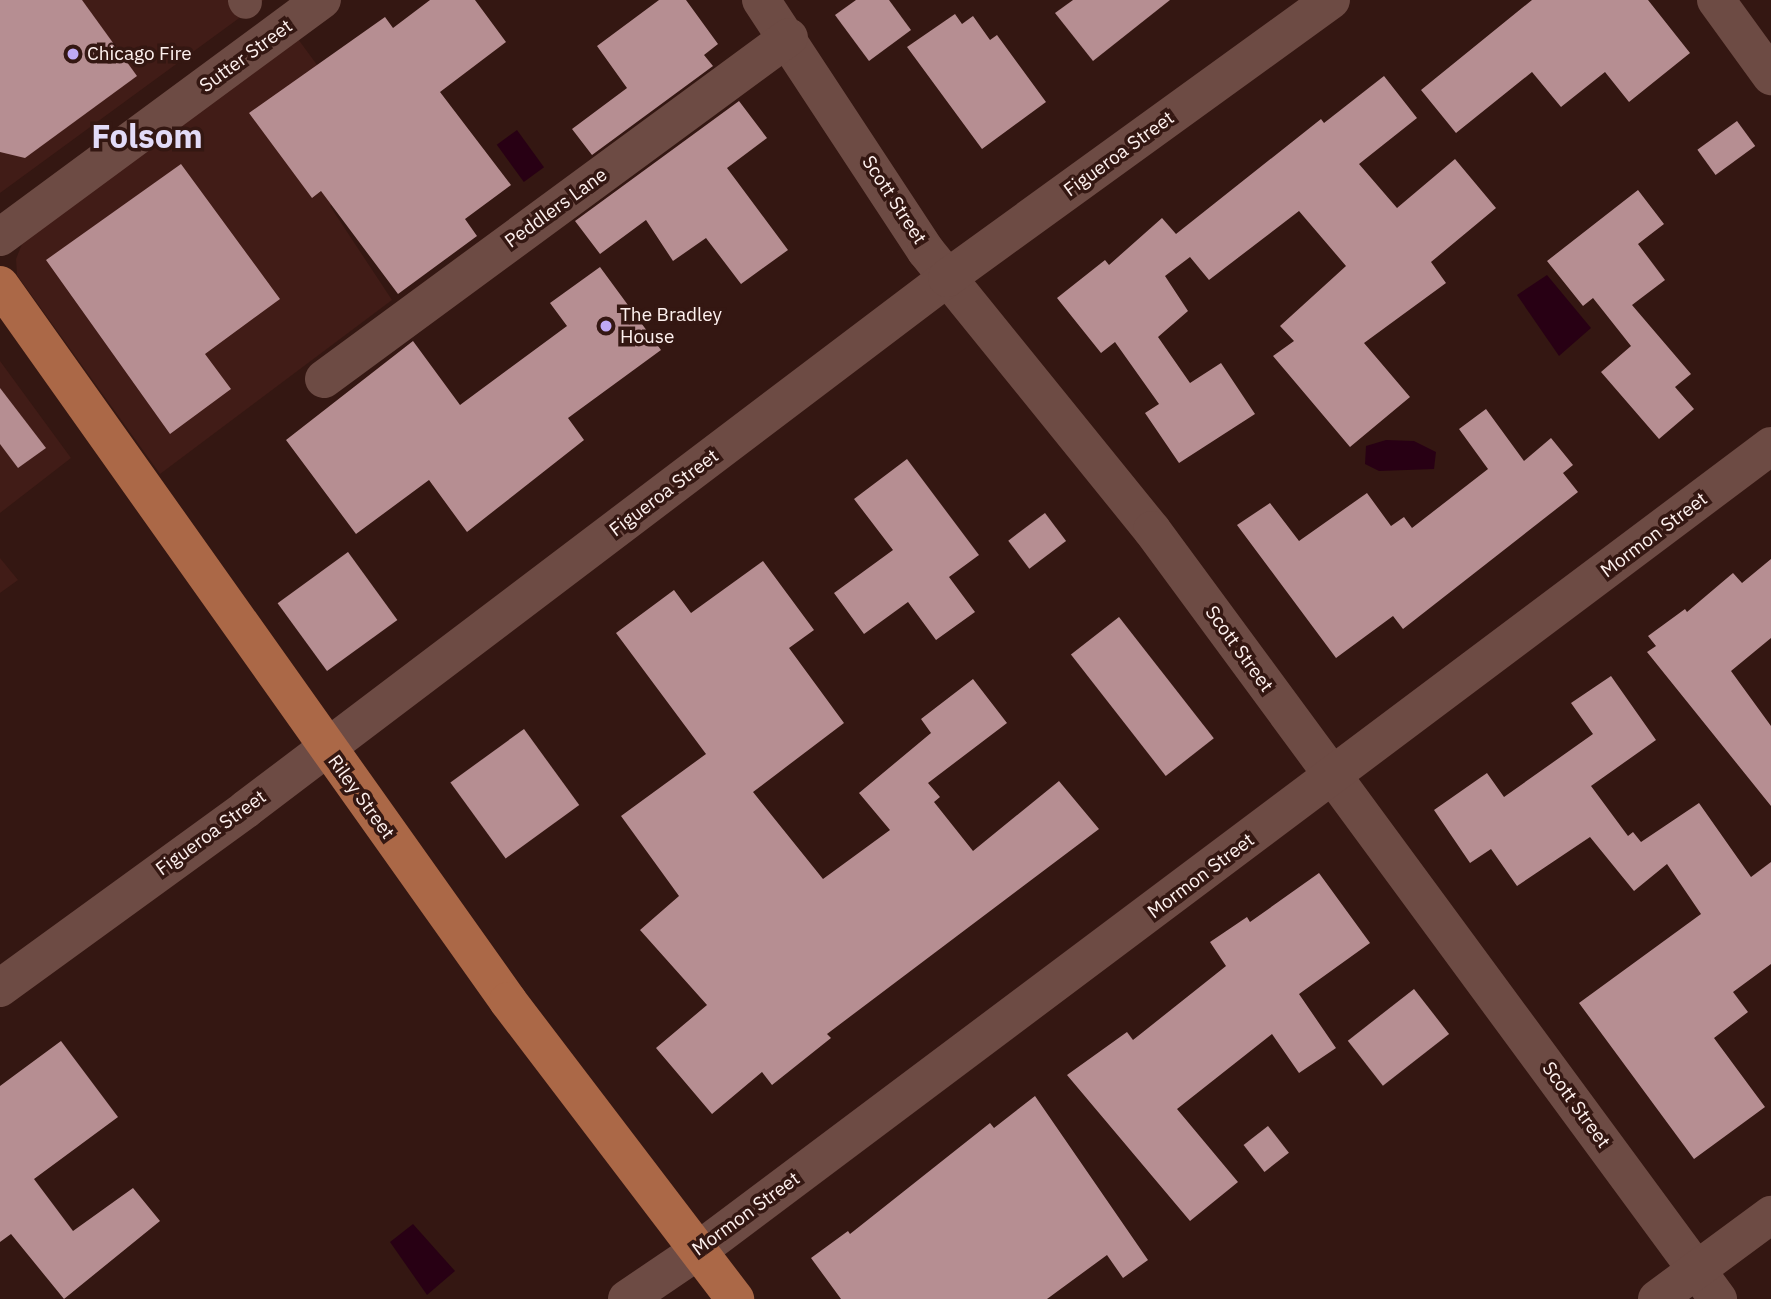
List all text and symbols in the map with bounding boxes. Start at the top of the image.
street label: Sutter Street [195,15,297,97]
place label: Chicago Fire [87,43,192,65]
marker: Chicago Fire [65,46,81,62]
street label: Figueroa Street [1059,106,1179,202]
district label: Folsom [91,116,203,156]
street label: Scott Street [857,151,931,249]
street label: Peddlers Lane [500,163,612,253]
place label: The Bradley House [620,304,722,348]
marker: The Bradley House [598,318,614,334]
street label: Figueroa Street [605,445,723,541]
street label: Mormon Street [1596,487,1712,583]
street label: Scott Street [1200,601,1278,697]
street label: Riley Street [323,750,399,844]
street label: Figueroa Street [151,785,271,881]
street label: Mormon Street [1143,828,1259,924]
street label: Scott Street [1537,1057,1615,1153]
street label: Mormon Street [688,1167,804,1261]

